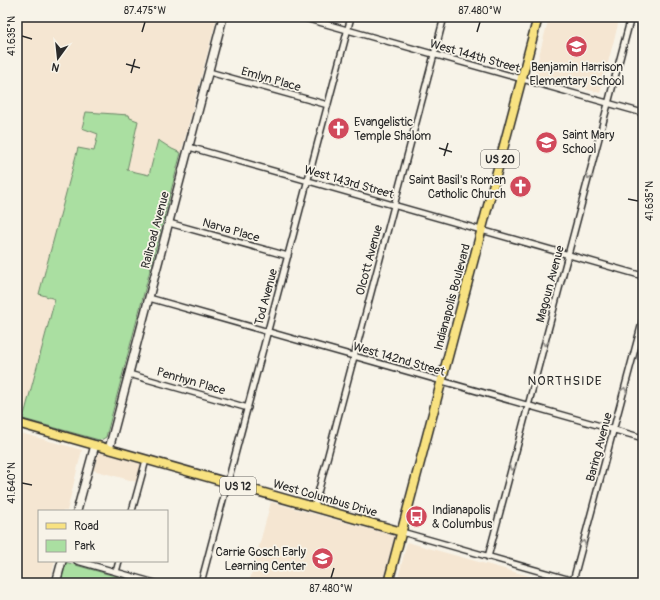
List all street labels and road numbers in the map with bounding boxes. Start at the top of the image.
street label: West 144th Street [428,36,522,77]
street label: Emlyn Place [239,64,302,95]
road number: US 20 [481,150,519,168]
street label: West 143rd Street [302,163,395,202]
street label: Railroad Avenue [138,190,173,270]
street label: Narva Place [201,215,261,246]
street label: Olcott Avenue [353,223,386,297]
street label: Indianapolis Boulevard [431,242,474,352]
street label: Magoun Avenue [533,244,568,324]
street label: Tod Avenue [252,267,281,327]
street label: West 142nd Street [351,339,447,380]
street label: Penrhyn Place [155,365,227,398]
street label: Baring Avenue [583,411,616,483]
street label: West Columbus Drive [271,476,379,521]
road number: US 12 [220,477,256,495]

